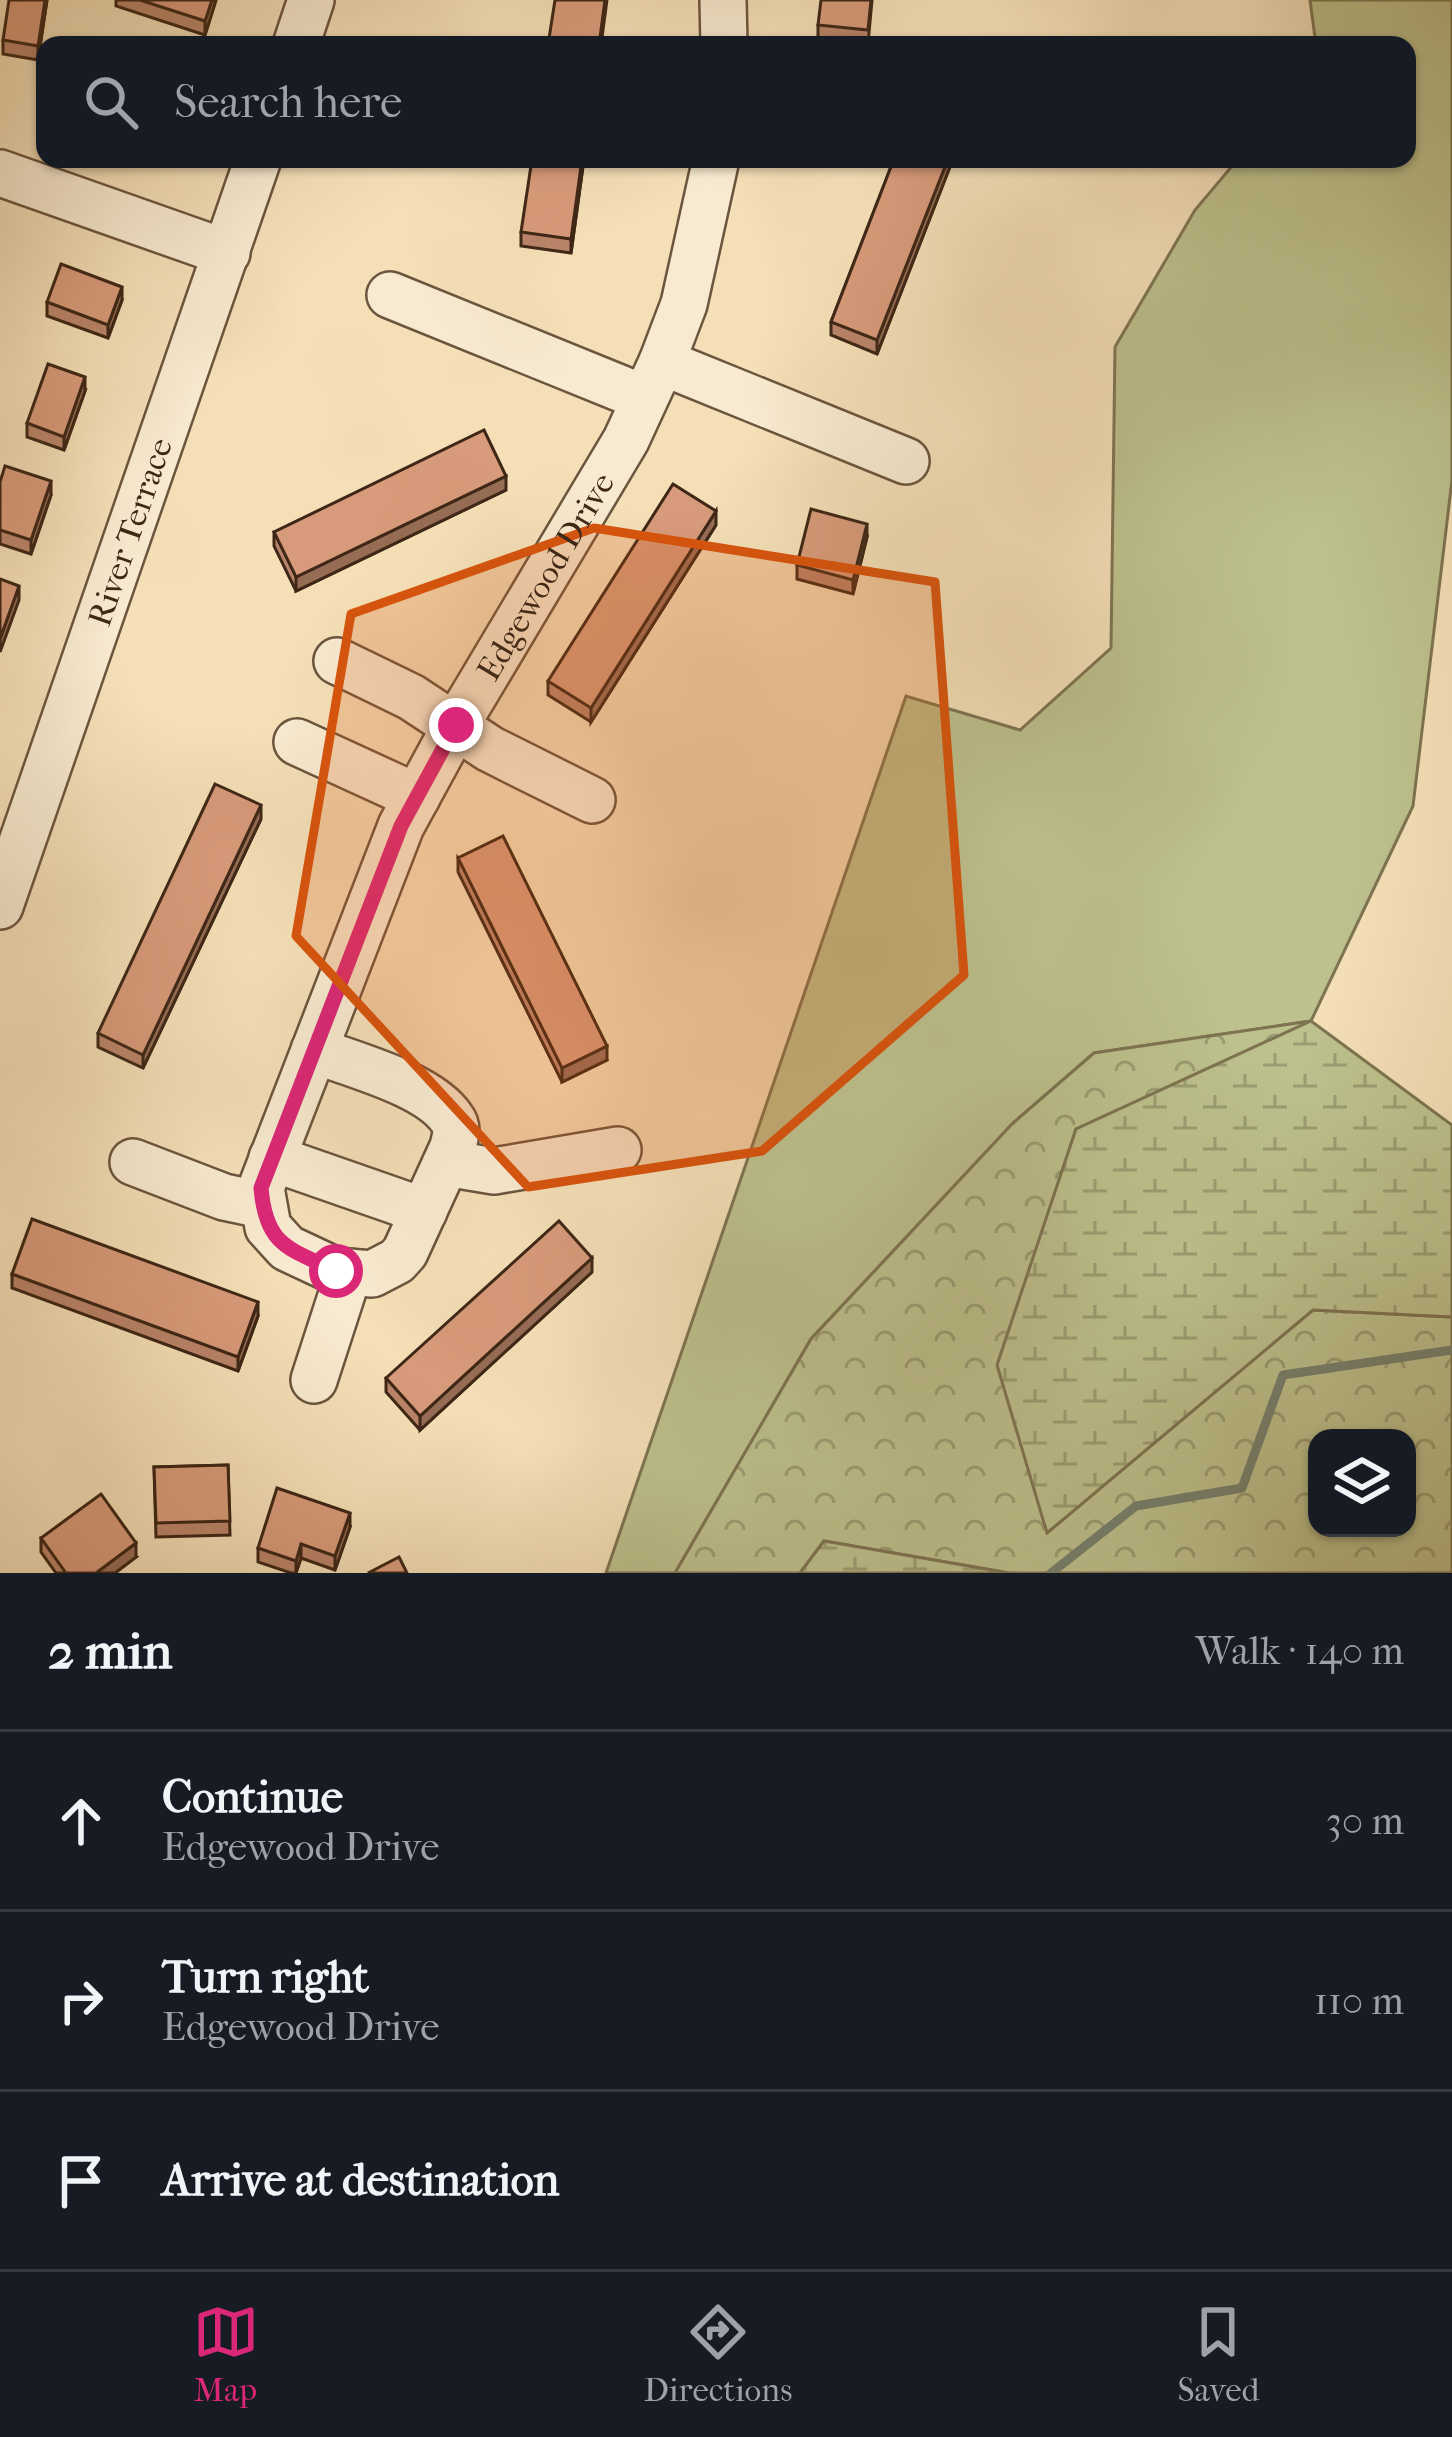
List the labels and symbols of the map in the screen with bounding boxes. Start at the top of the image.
street label: River Terrace [80,433,181,631]
street label: Edgewood Drive [469,466,623,688]
route end [429,698,483,752]
route start [309,1244,363,1298]

